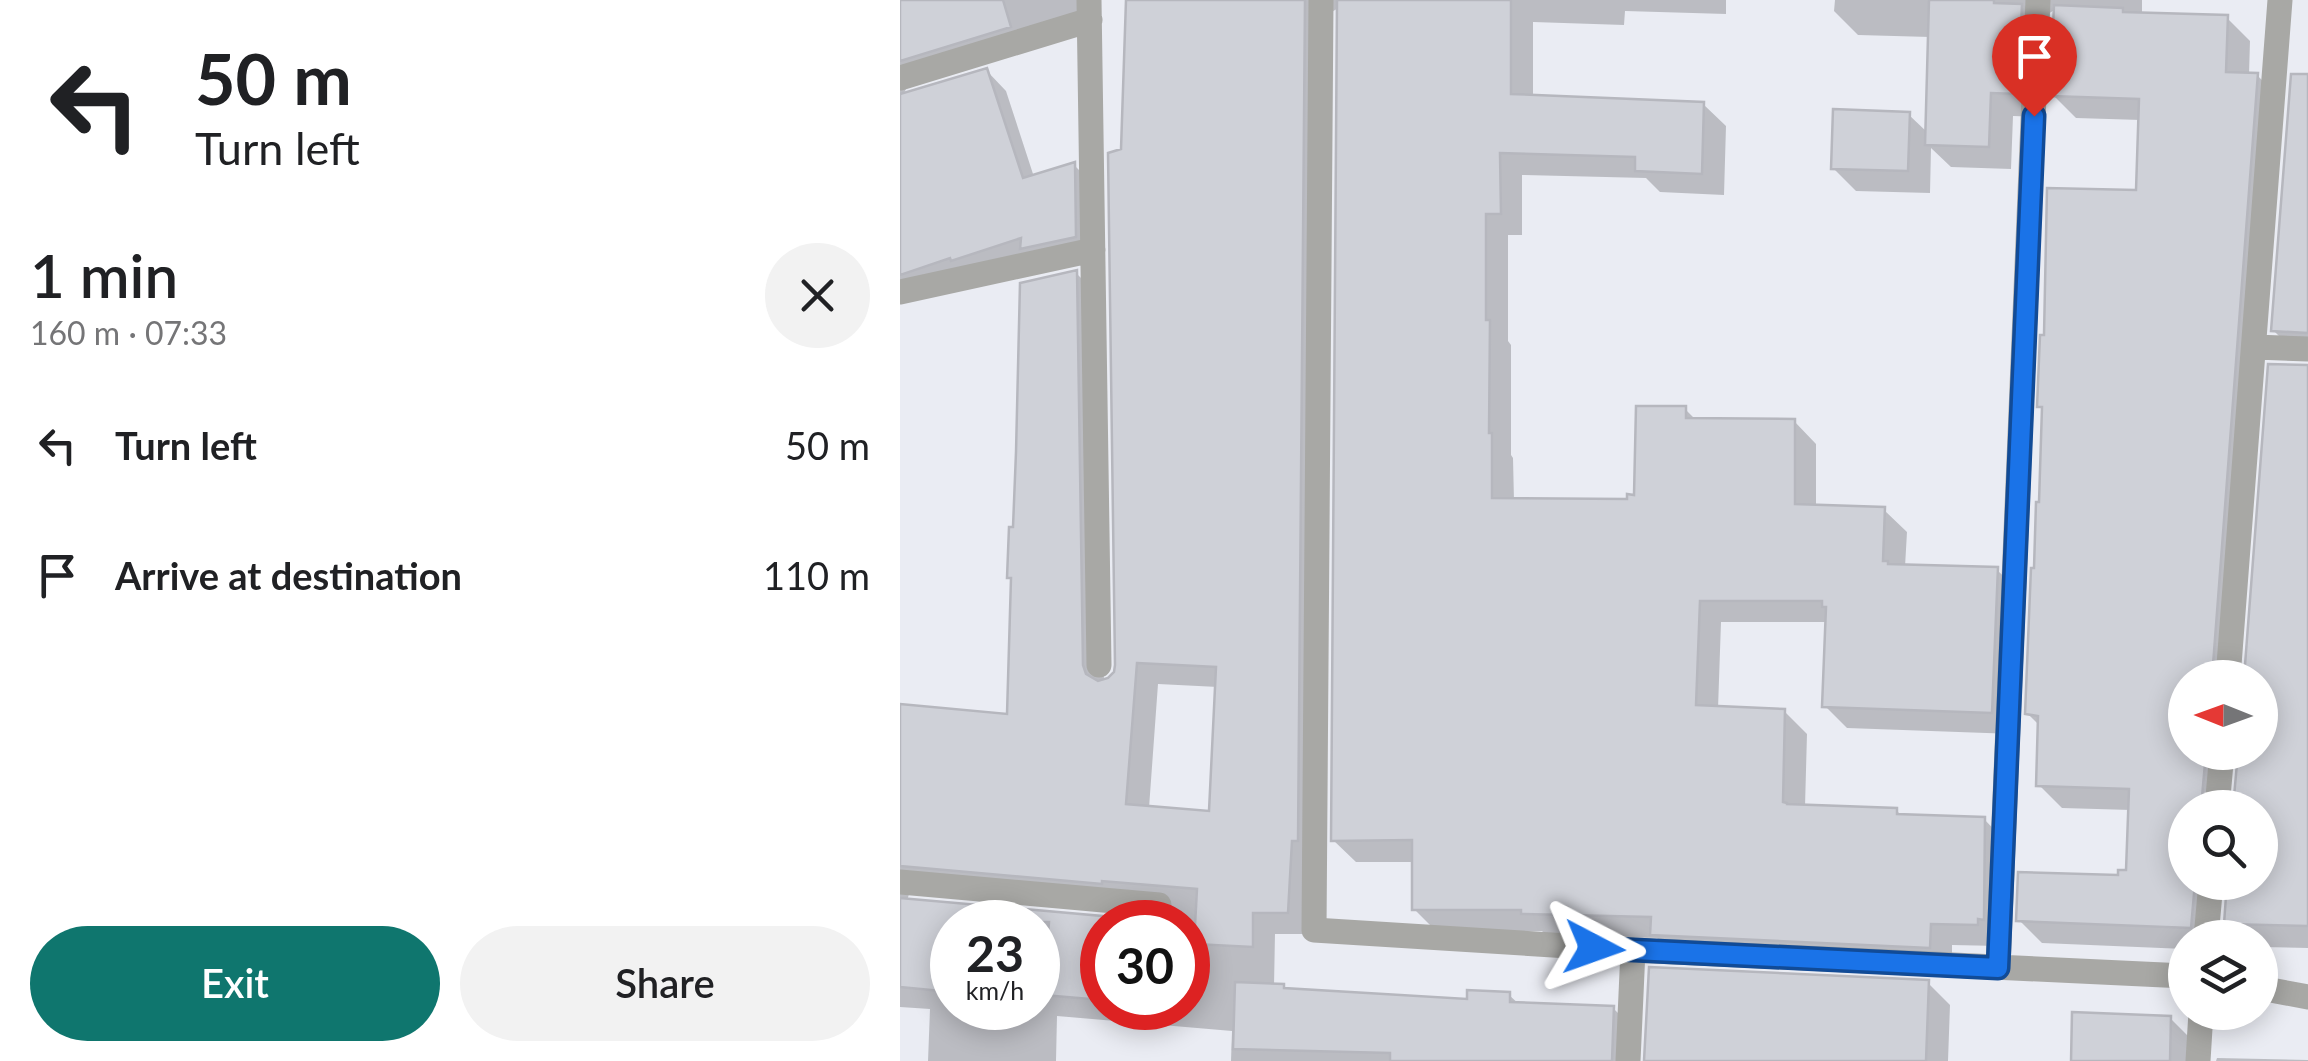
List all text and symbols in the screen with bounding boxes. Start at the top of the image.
pin [1992,14,2077,117]
icon: arrive [2007,29,2062,84]
text: 50 m [195,36,352,120]
icon: left [30,40,160,170]
text: Turn left [195,121,360,175]
text: 1 min [30,239,178,311]
button: close [765,243,870,348]
text: 160 m · 07:33 [30,313,227,352]
icon: left [30,418,85,473]
text: Turn left [115,422,257,468]
text: 50 m [785,422,870,468]
icon: arrive [30,548,85,603]
text: Arrive at destination [115,552,462,598]
text: 110 m [763,552,870,598]
north arrow [2168,660,2278,770]
map controls [2168,660,2278,1030]
button: search [2168,790,2278,900]
position arrow [1542,896,1646,1000]
speed limit sign: 30 [1080,900,1210,1030]
button: layers [2168,920,2278,1030]
text: 23 [966,923,1024,983]
button: Exit [30,926,440,1041]
button: Share [460,926,870,1041]
text: km/h [966,975,1024,1005]

